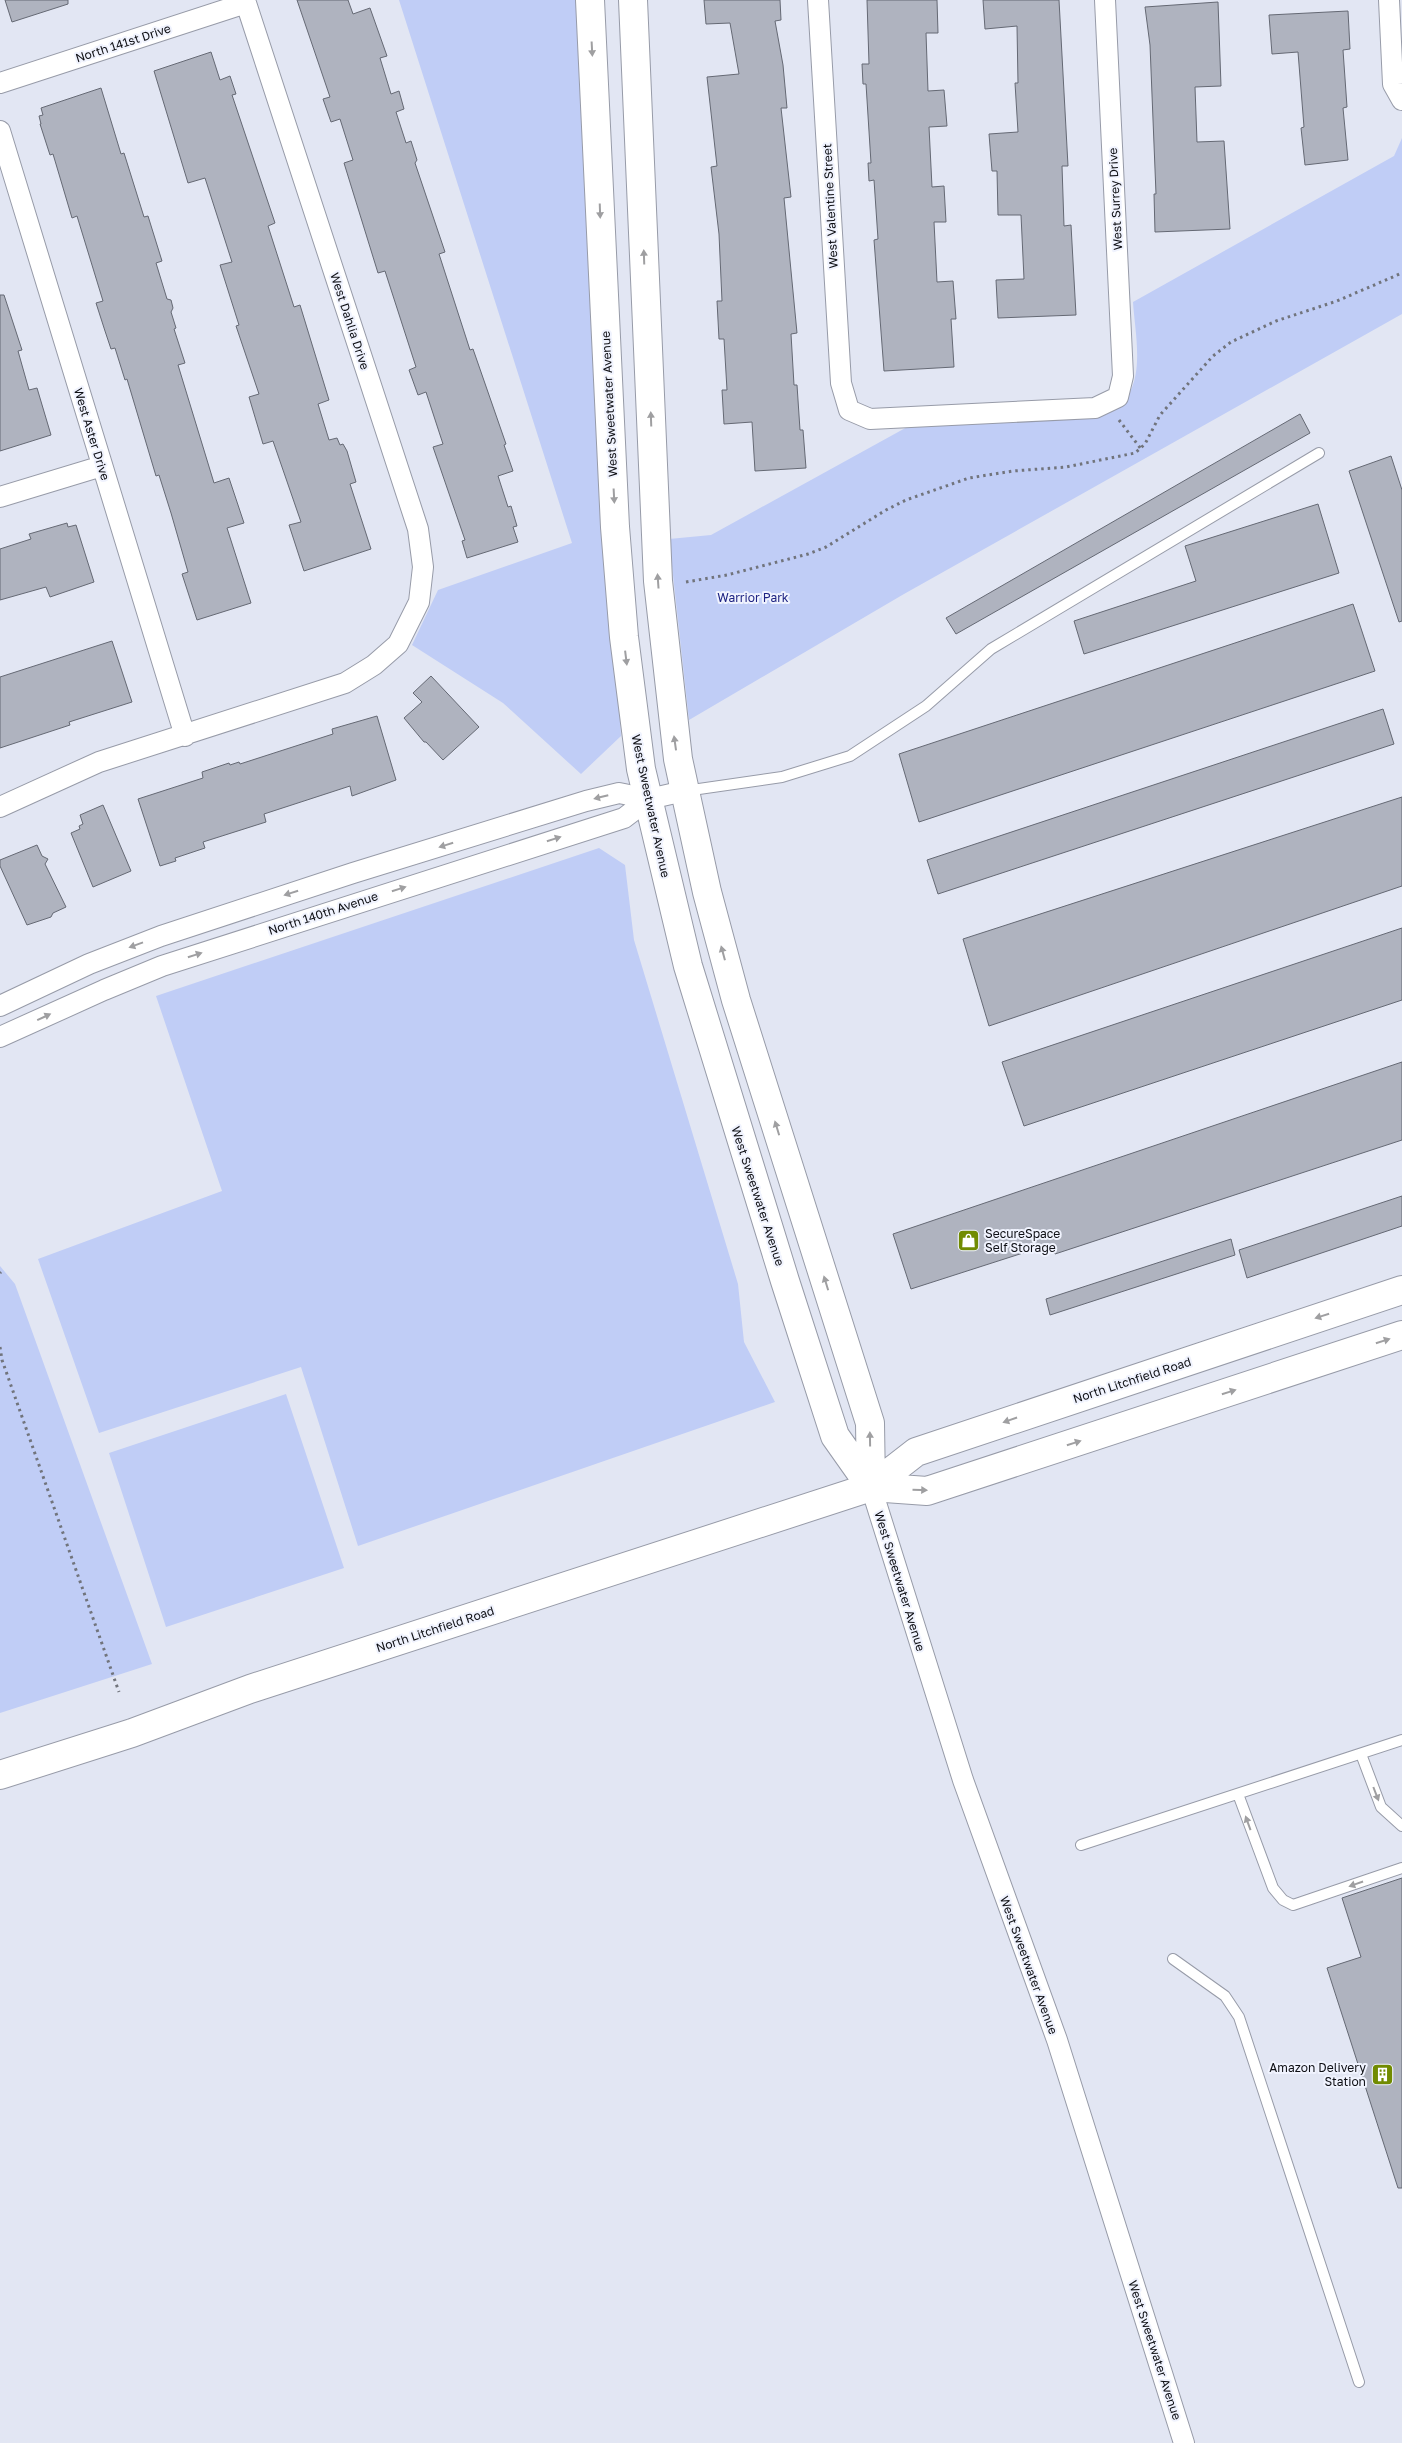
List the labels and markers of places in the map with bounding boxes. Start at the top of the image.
place label: SecureSpace Self Storage [985,1226,1060,1255]
shop icon: SecureSpace Self Storage [957,1228,981,1252]
place label: Amazon Delivery Station [1269,2060,1366,2089]
building icon: Amazon Delivery Station [1370,2062,1394,2086]

